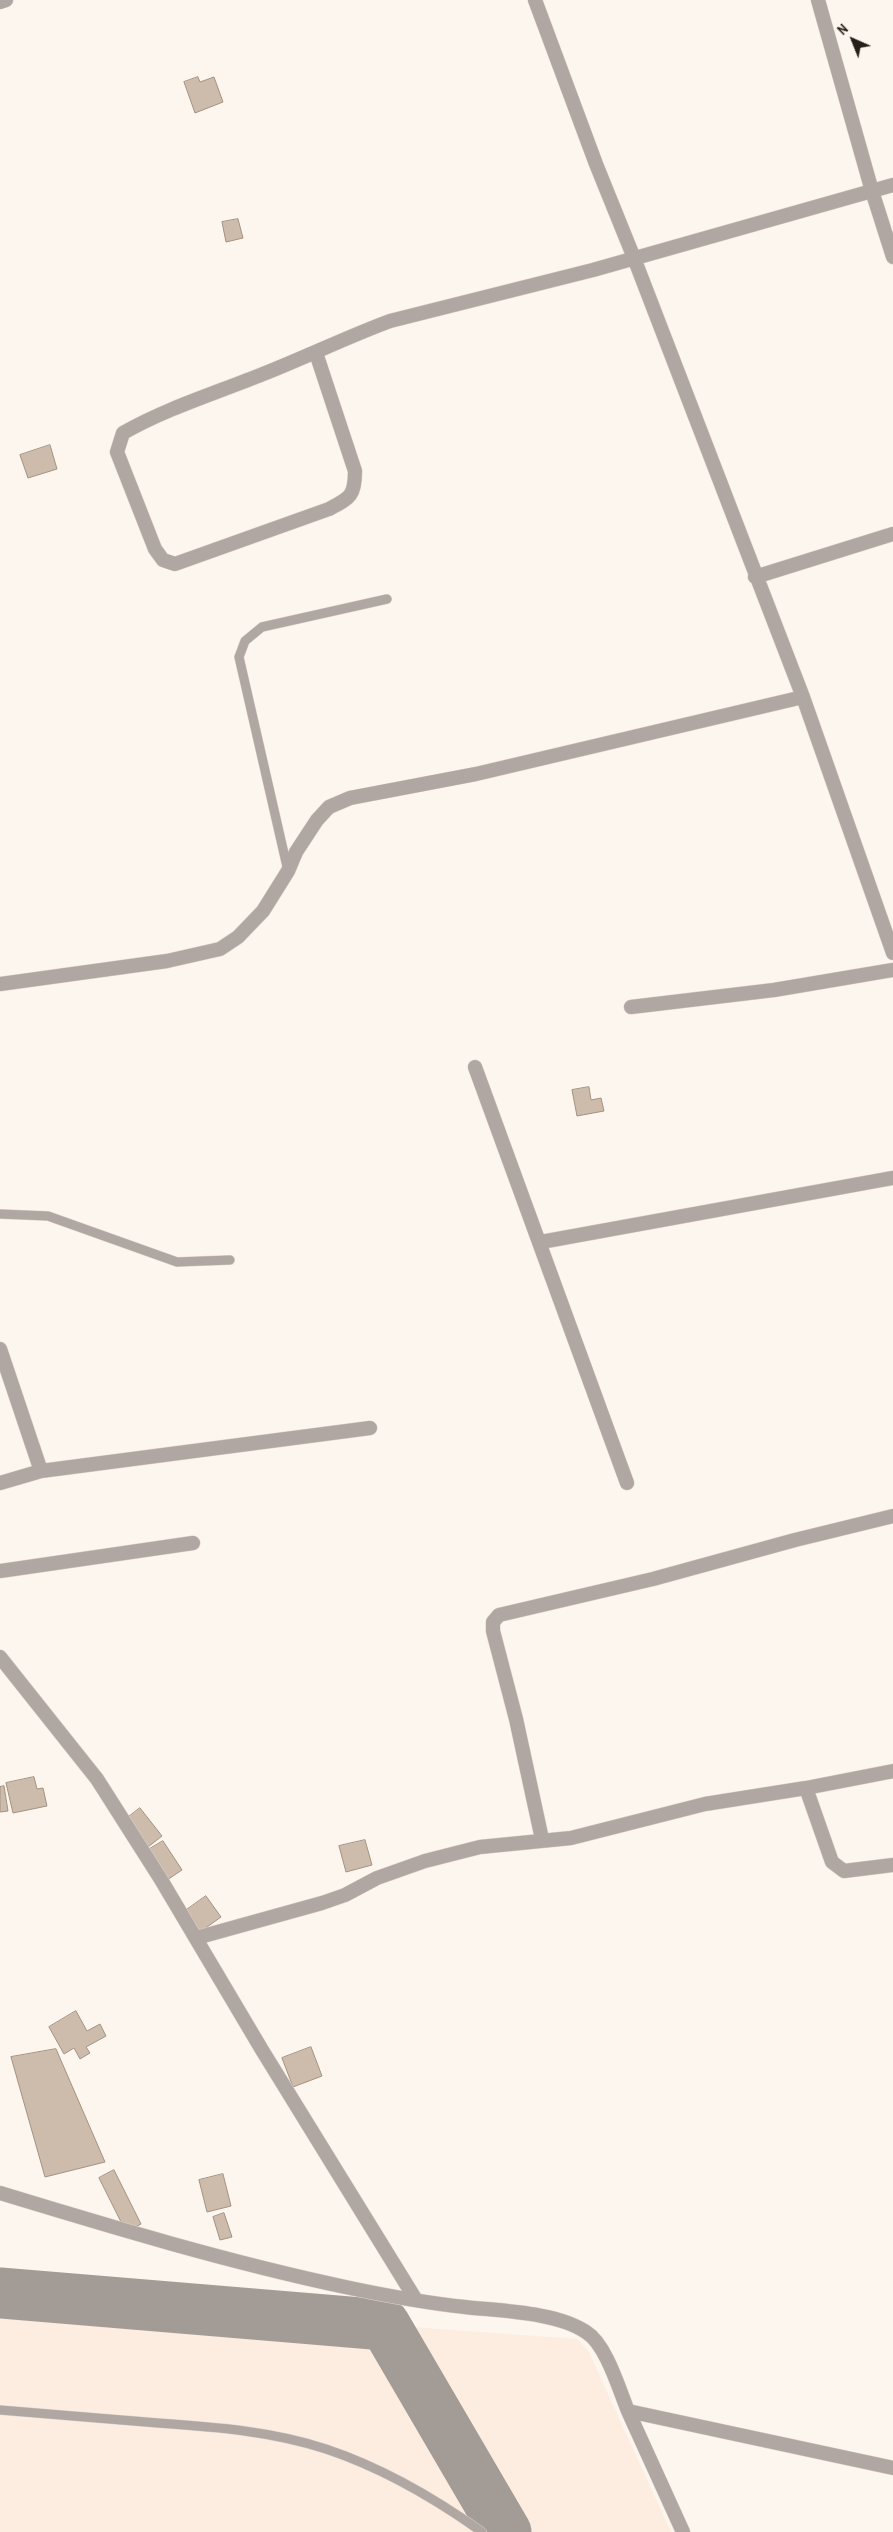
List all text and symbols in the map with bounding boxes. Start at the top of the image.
north arrow [828,15,878,65]
text: N [833,20,852,39]

